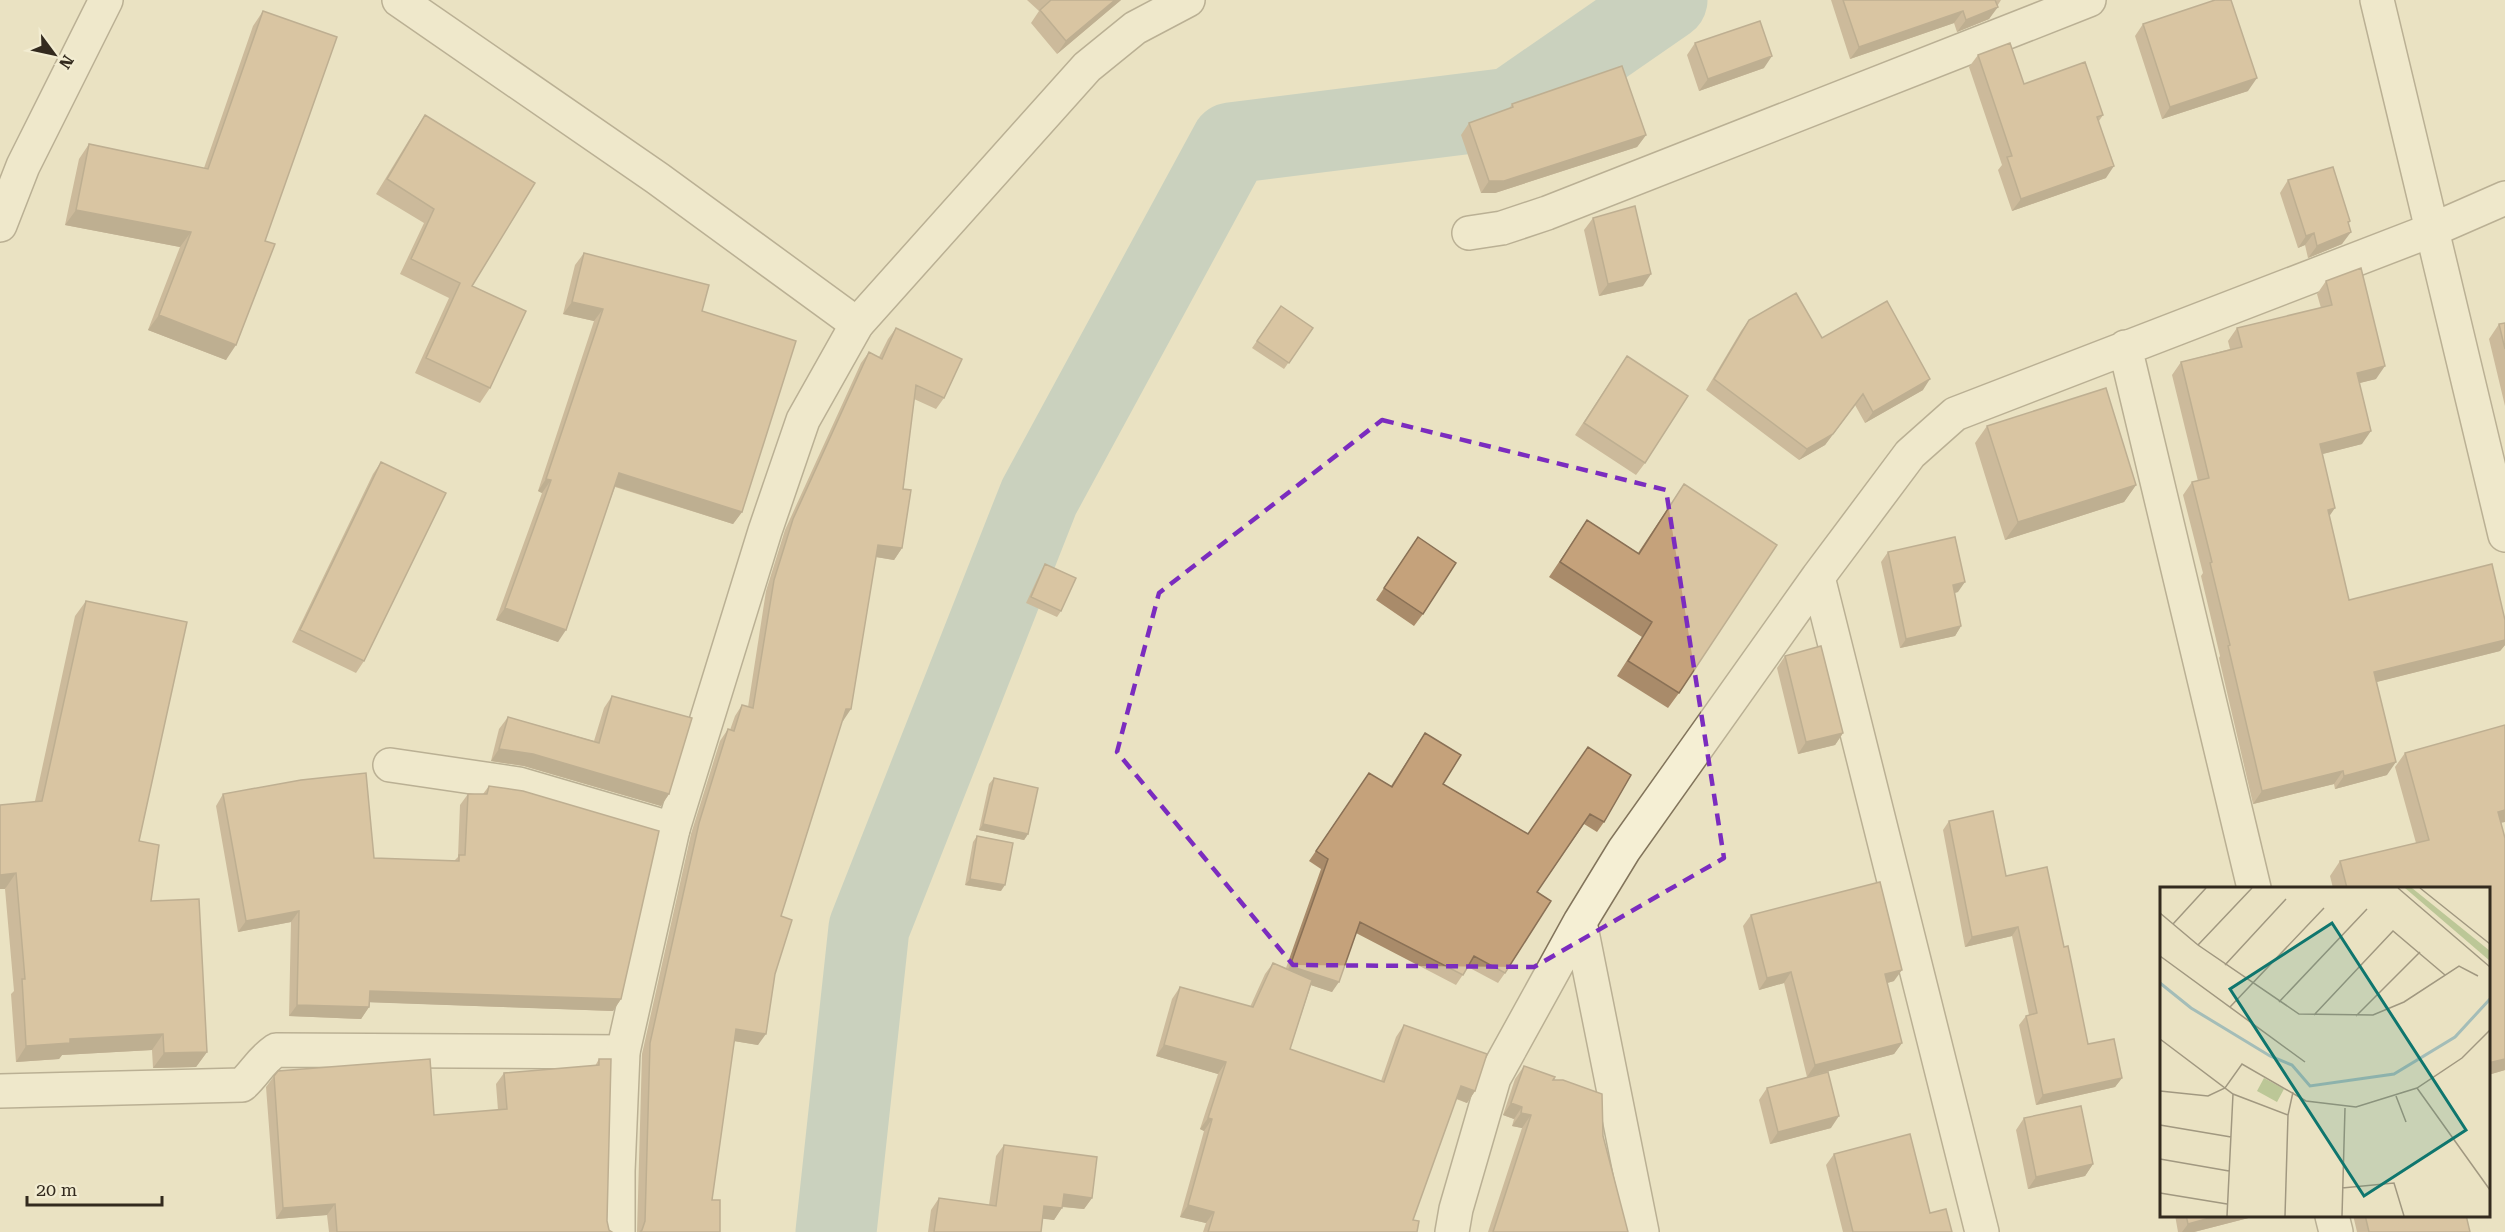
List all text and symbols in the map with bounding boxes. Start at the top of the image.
north arrow [24,24,84,84]
text: N [55,52,77,72]
inset map [2160,887,2490,1217]
scale bar [27,1169,162,1207]
text: 20 m [36,1179,77,1200]

